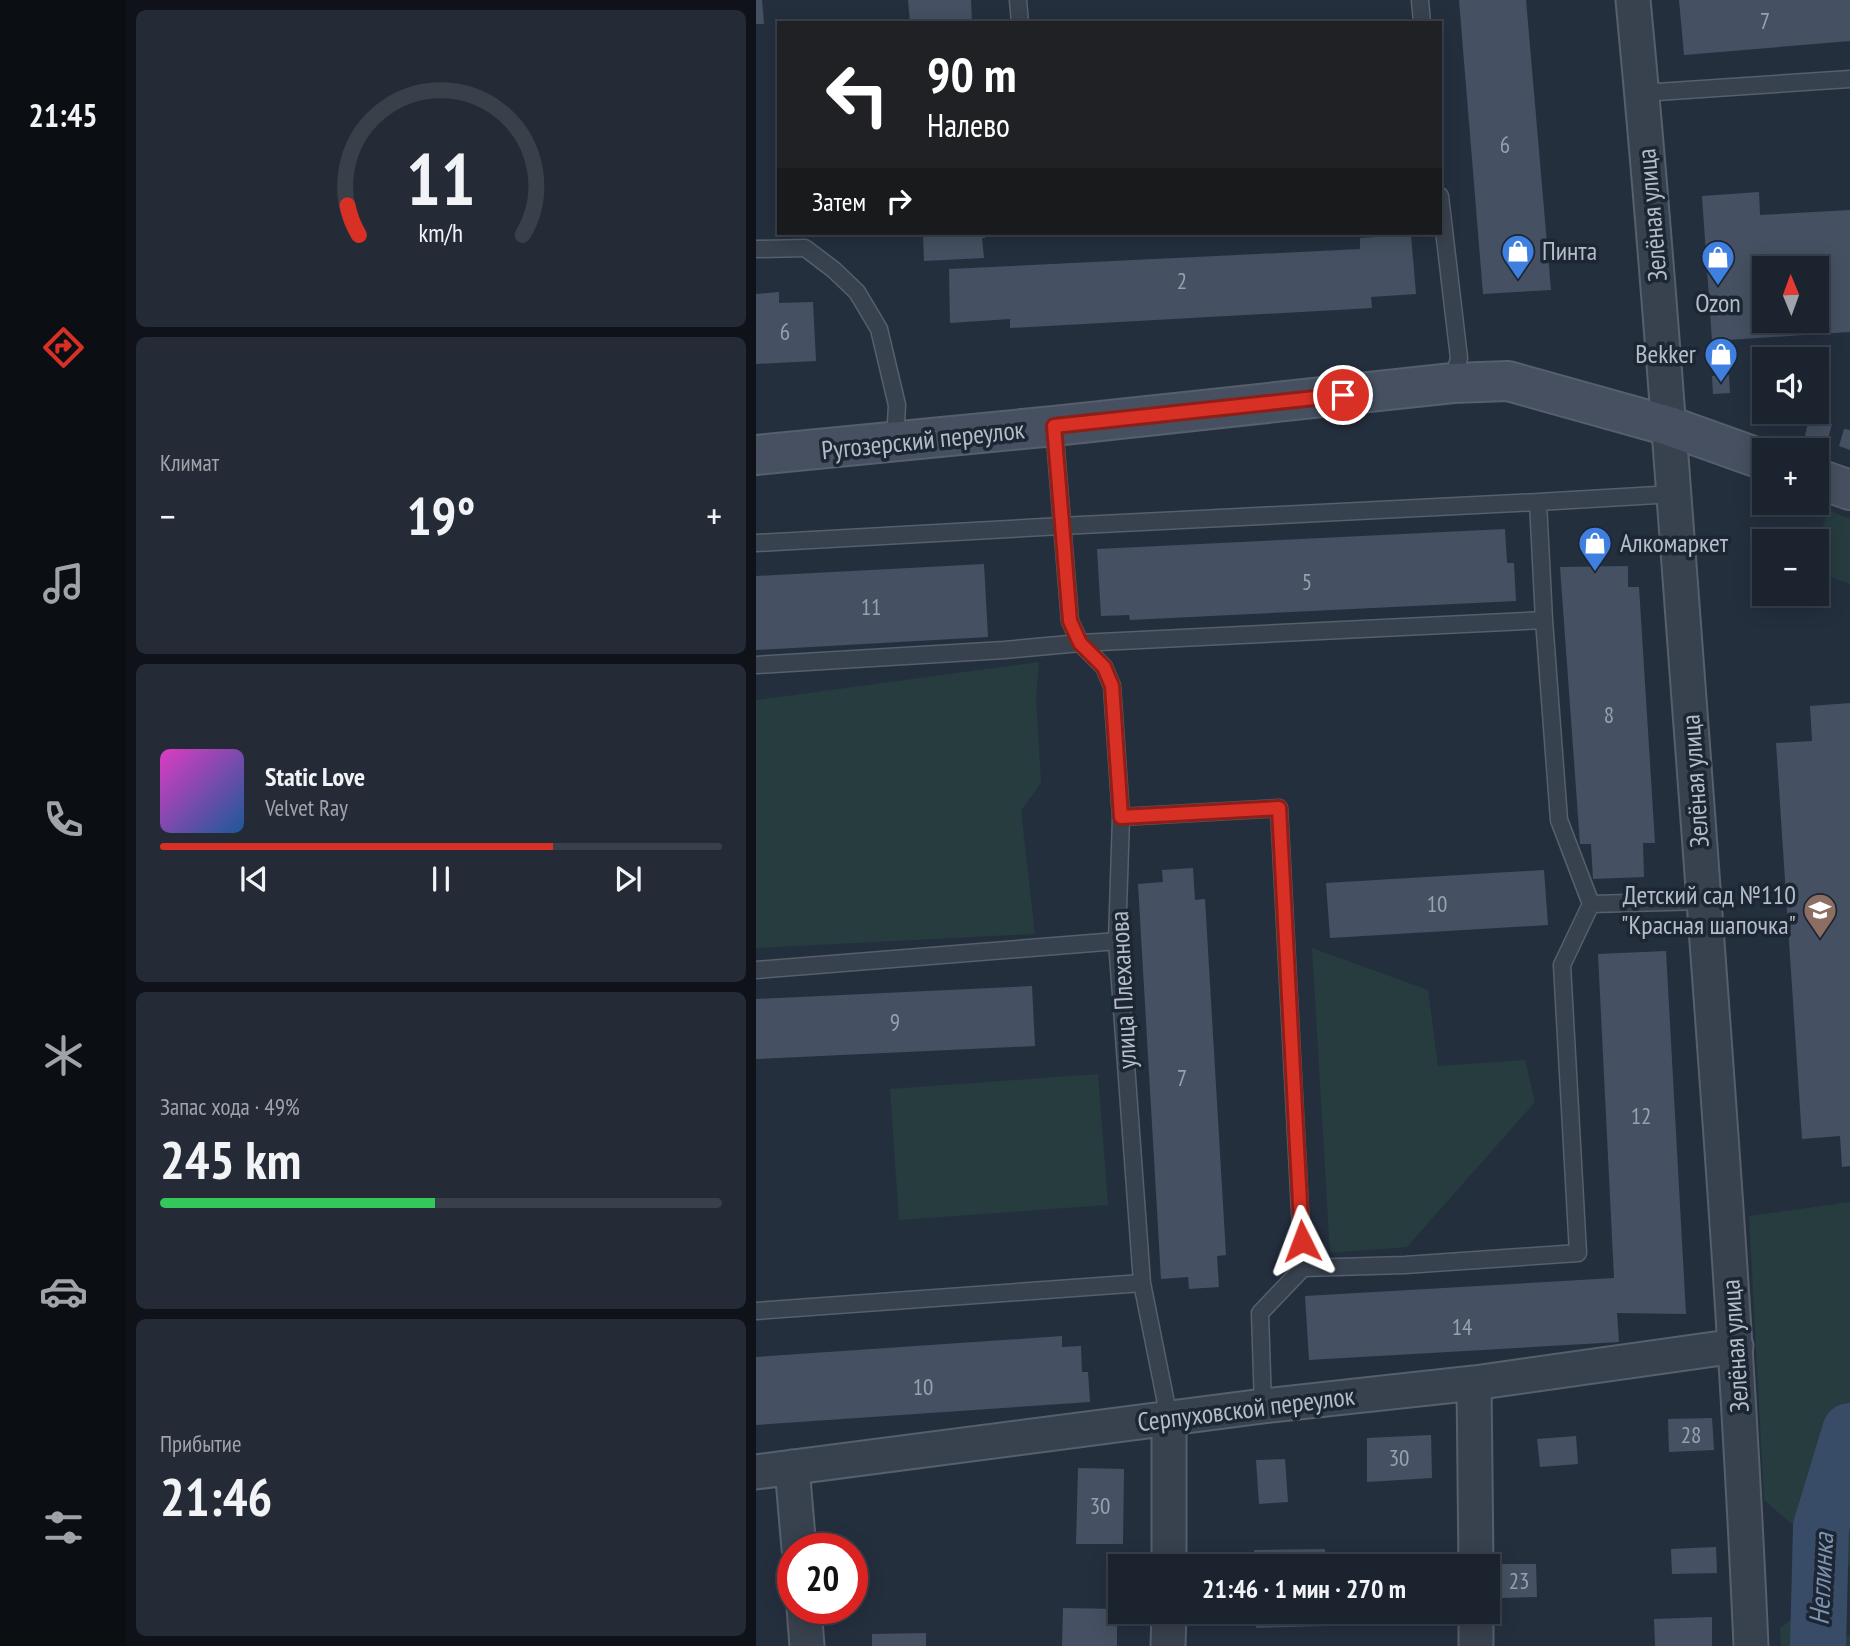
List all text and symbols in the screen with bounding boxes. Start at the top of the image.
house number: 7 [1760,6,1770,35]
text: 90 m [927,42,1016,106]
icon: left [812,49,903,140]
text: 21:45 [28,94,98,136]
text: Налево [927,104,1010,146]
house number: 6 [1500,130,1510,159]
text: 11 [406,131,476,225]
street label: Зелёная улица [1629,147,1674,283]
icon: right [880,182,918,220]
text: Затем [812,185,866,218]
text: km/h [419,216,463,248]
shop icon: Пинта [1499,232,1537,281]
place label: Пинта [1542,234,1597,267]
shop icon: Ozon [1699,238,1737,287]
north arrow [1752,256,1829,332]
map controls [1752,256,1829,606]
house number: 2 [1177,266,1187,295]
place label: Ozon [1695,286,1741,319]
house number: 6 [780,317,790,346]
icon: directions [39,323,88,372]
shop icon: Bekker [1702,335,1740,384]
place label: Bekker [1635,337,1696,370]
button: sound [1752,347,1829,424]
pin [1313,365,1373,425]
icon: arrive [1324,376,1362,414]
street label: Ругозерский переулок [820,412,1026,467]
button: + [1752,438,1829,515]
text: Климат [160,448,219,477]
text: 19° [407,482,475,549]
text: − [160,491,176,540]
text: + [706,491,722,540]
shop icon: Алкомаркет [1576,524,1614,573]
place label: Алкомаркет [1620,526,1729,559]
button: − [1752,529,1829,606]
icon: music [39,559,88,608]
house number: 5 [1302,567,1312,596]
house number: 11 [861,592,881,621]
house number: 8 [1604,700,1614,729]
street label: Зелёная улица [1673,713,1716,849]
text: Static Love [265,760,365,793]
text: Velvet Ray [265,793,348,822]
icon: phone [39,795,88,844]
icon: previous [235,860,273,898]
icon: pause [422,860,460,898]
icon: next [609,860,647,898]
place label: Детский сад №110 "Красная шапочка" [1621,878,1796,941]
house number: 10 [1427,889,1447,918]
school or university icon: Детский сад №110 "Красная шапочка" [1801,891,1839,940]
street label: улица Плеханова [1102,910,1143,1070]
house number: 9 [890,1007,900,1036]
icon: climate [39,1031,88,1080]
house number: 7 [1177,1063,1187,1092]
text: Запас хода · 49% [160,1092,300,1121]
house number: 12 [1631,1101,1651,1130]
text: 245 km [160,1126,301,1193]
position arrow [1265,1204,1339,1278]
icon: car [39,1267,88,1316]
street label: Зелёная улица [1713,1278,1756,1414]
house number: 14 [1452,1312,1472,1341]
house number: 10 [913,1372,933,1401]
street label: Серпуховской переулок [1136,1379,1356,1438]
house number: 28 [1681,1420,1701,1449]
text: Прибытие [160,1429,241,1458]
house number: 30 [1389,1443,1409,1472]
text: 21:46 [160,1463,272,1530]
house number: 30 [1090,1491,1110,1520]
icon: filters [39,1503,88,1552]
water label: Неглинка [1800,1530,1841,1626]
speed limit sign: 20 [777,1533,868,1624]
house number: 23 [1509,1566,1529,1595]
text: 21:46 · 1 мин · 270 m [1202,1572,1406,1605]

